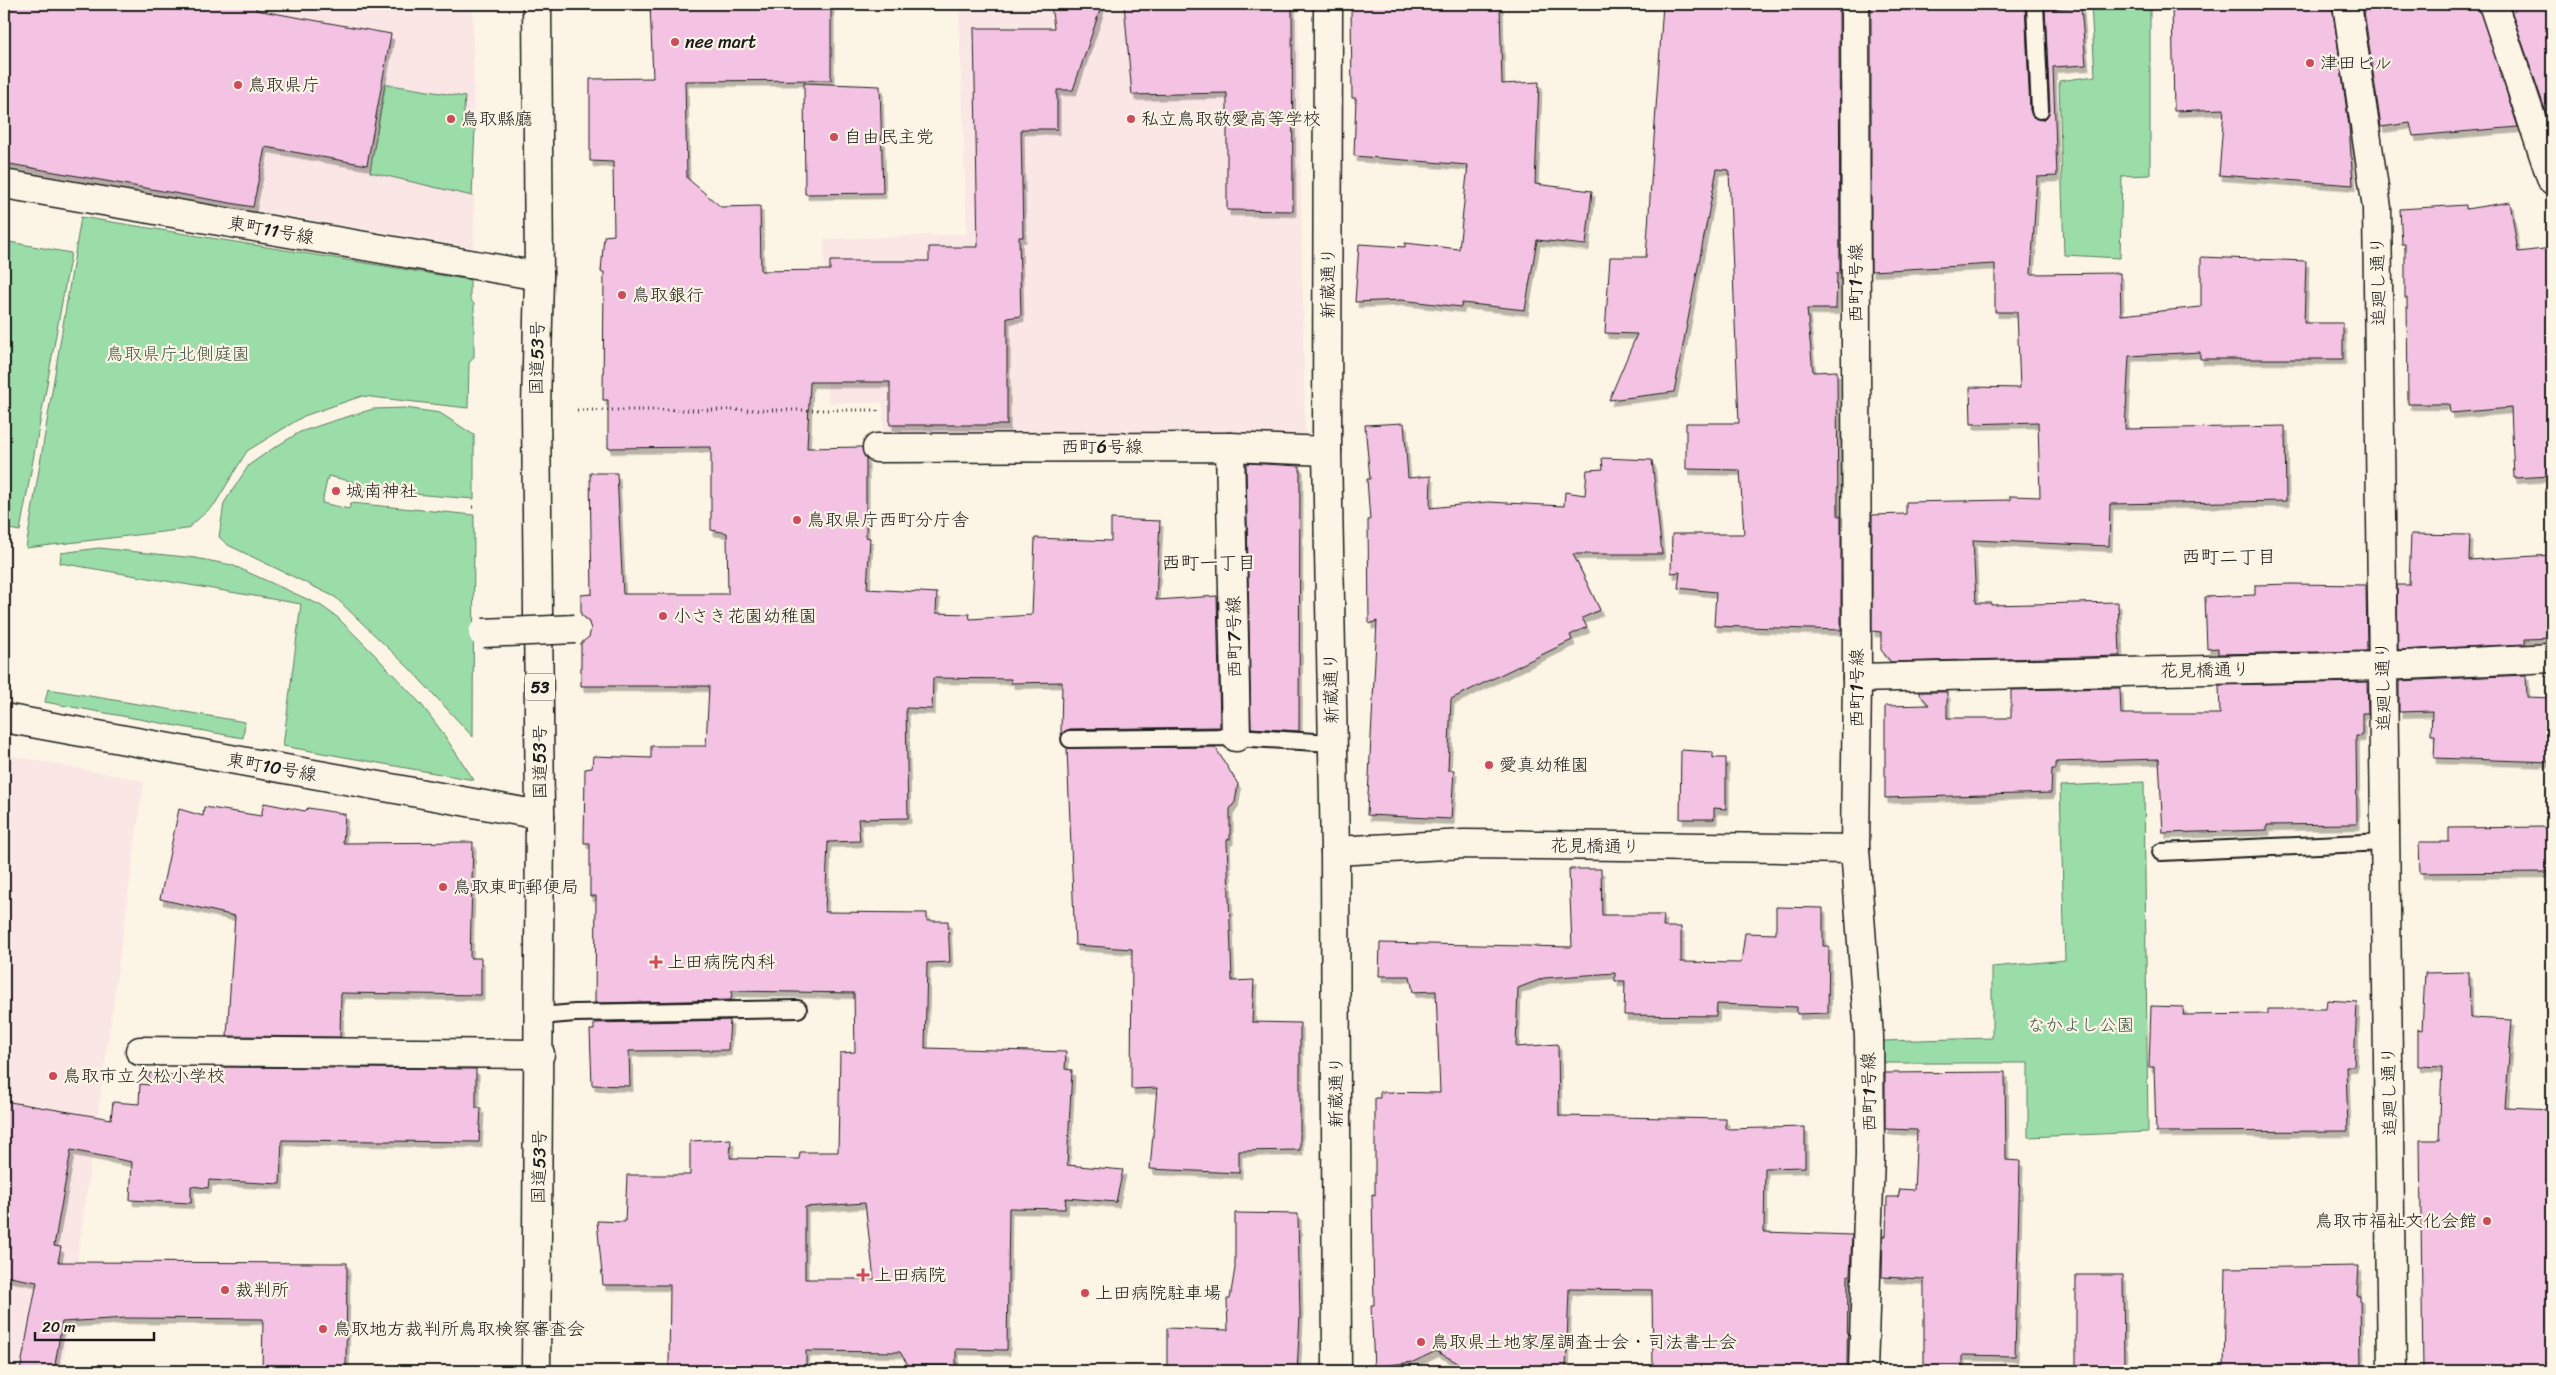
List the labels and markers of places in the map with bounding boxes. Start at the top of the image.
place label: nee mart [685,26,756,58]
marker: nee mart [669,36,681,48]
place label: 津田ビル [2320,47,2392,79]
marker: 津田ビル [2304,57,2316,69]
place label: 鳥取県庁 [248,69,320,101]
marker: 鳥取県庁 [232,79,244,91]
place label: 鳥取縣廳 [461,103,533,135]
place label: 私立鳥取敬愛高等学校 [1141,103,1321,135]
marker: 鳥取縣廳 [445,113,457,125]
marker: 私立鳥取敬愛高等学校 [1125,113,1137,125]
place label: 自由民主党 [844,121,934,153]
marker: 自由民主党 [828,131,840,143]
place label: 鳥取銀行 [632,279,704,311]
marker: 鳥取銀行 [616,289,628,301]
place label: 城南神社 [346,475,418,507]
marker: 城南神社 [330,485,342,497]
place label: 鳥取県庁西町分庁舎 [807,504,969,536]
marker: 鳥取県庁西町分庁舎 [791,514,803,526]
place label: 小さき花園幼稚園 [673,600,817,632]
marker: 小さき花園幼稚園 [657,610,669,622]
place label: 愛真幼稚園 [1499,749,1589,781]
marker: 愛真幼稚園 [1483,759,1495,771]
place label: 鳥取東町郵便局 [453,871,579,903]
marker: 鳥取東町郵便局 [437,881,449,893]
place label: 上田病院内科 [667,946,775,978]
marker: 上田病院内科 [649,955,663,969]
place label: 鳥取市立久松小学校 [63,1060,225,1092]
marker: 鳥取市立久松小学校 [47,1070,59,1082]
place label: 鳥取市福祉文化会館 [2315,1205,2477,1237]
marker: 鳥取市福祉文化会館 [2481,1215,2493,1227]
place label: 上田病院 [874,1259,946,1291]
marker: 上田病院 [856,1268,870,1282]
place label: 裁判所 [235,1274,289,1306]
place label: 上田病院駐車場 [1095,1277,1221,1309]
marker: 裁判所 [219,1284,231,1296]
marker: 上田病院駐車場 [1079,1287,1091,1299]
place label: 鳥取地方裁判所鳥取検察審査会 [333,1313,585,1345]
marker: 鳥取地方裁判所鳥取検察審査会 [317,1323,329,1335]
place label: 鳥取県土地家屋調査士会・司法書士会 [1431,1326,1737,1358]
marker: 鳥取県土地家屋調査士会・司法書士会 [1415,1336,1427,1348]

